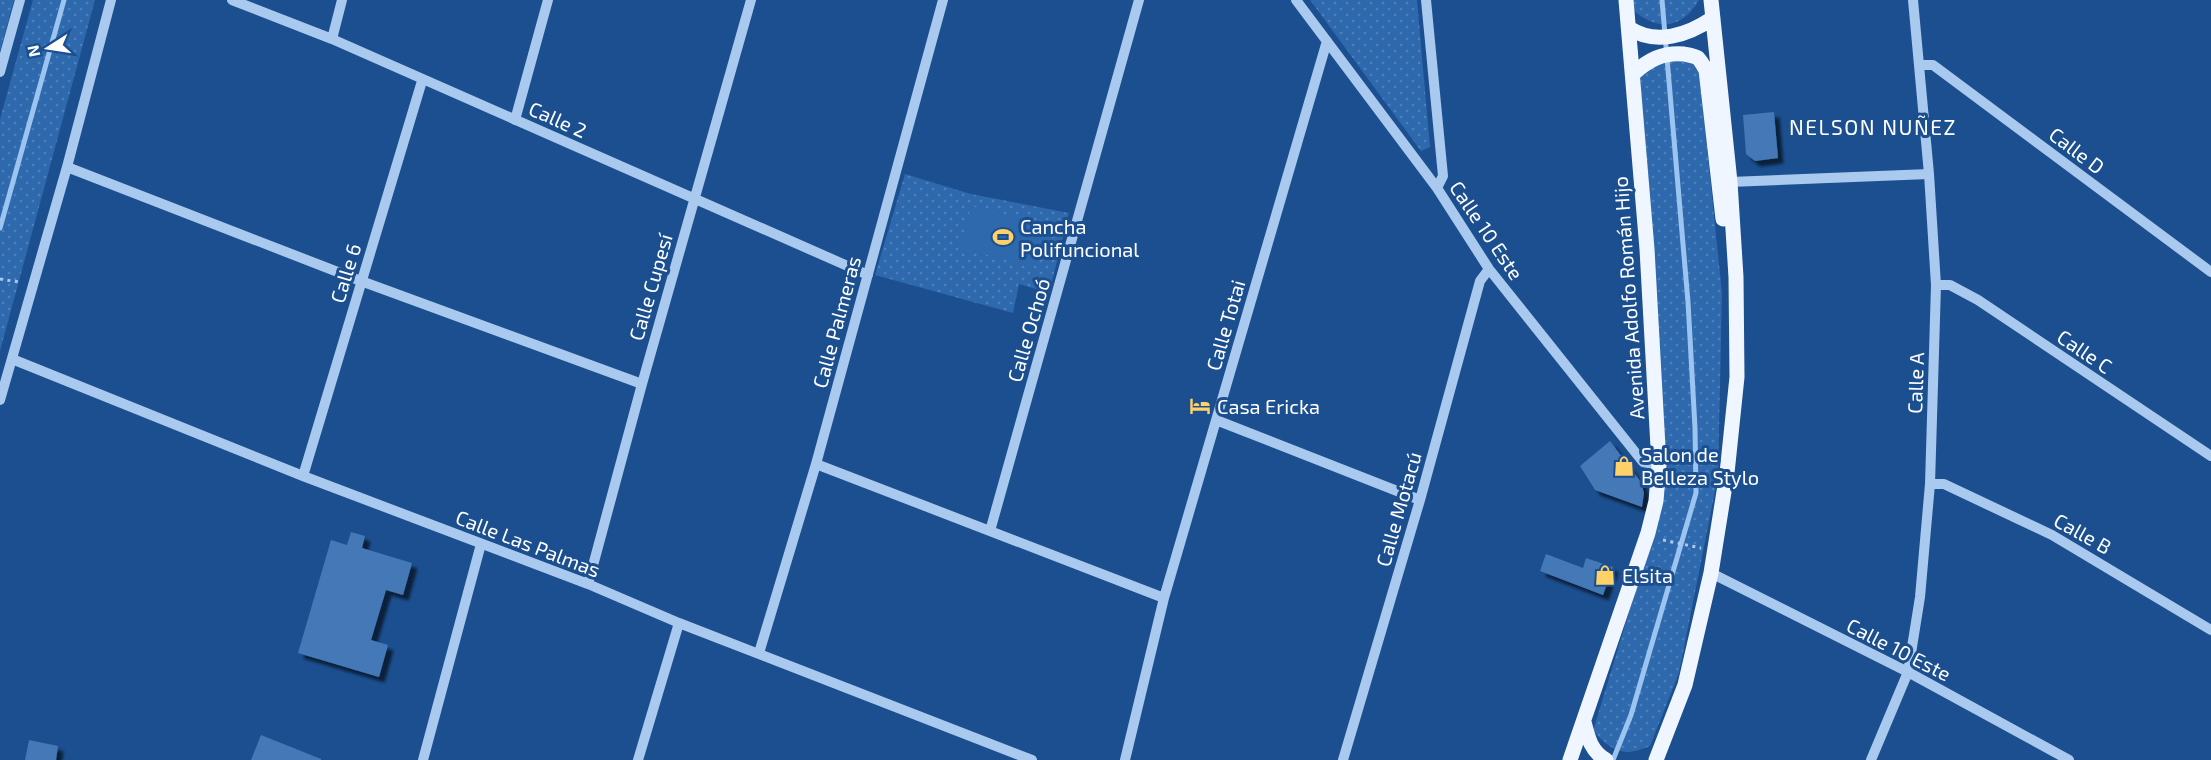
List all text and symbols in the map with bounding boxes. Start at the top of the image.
north arrow [18,18,78,78]
text: N [22,44,43,59]
street label: Calle 2 [525,96,591,142]
district label: NELSON NUÑEZ [1789,114,1957,139]
street label: Calle D [2045,122,2109,178]
street label: Calle 10 Este [1445,176,1529,284]
street label: Avenida Adolfo Román Hijo [1608,176,1648,420]
place label: Cancha Polifuncional [1020,214,1139,261]
sports icon: Cancha Polifuncional [991,225,1015,249]
street label: Calle Cupesí [623,230,677,343]
street label: Calle 6 [325,240,365,306]
street label: Calle Palmeras [807,253,865,391]
street label: Calle Ochoó [1002,275,1054,385]
street label: Calle Totai [1201,277,1249,373]
street label: Calle C [2053,324,2117,378]
street label: Calle A [1902,351,1928,414]
hotel icon: Casa Ericka [1188,394,1212,418]
place label: Casa Ericka [1217,394,1320,418]
place label: Salon de Belleza Stylo [1641,442,1759,489]
street label: Calle Motacú [1370,449,1426,569]
shop icon: Salon de Belleza Stylo [1612,454,1636,478]
street label: Calle Las Palmas [452,504,604,582]
street label: Calle B [2050,508,2116,558]
shop icon: Elsita [1593,563,1617,587]
place label: Elsita [1622,563,1673,587]
street label: Calle 10 Este [1843,613,1955,685]

